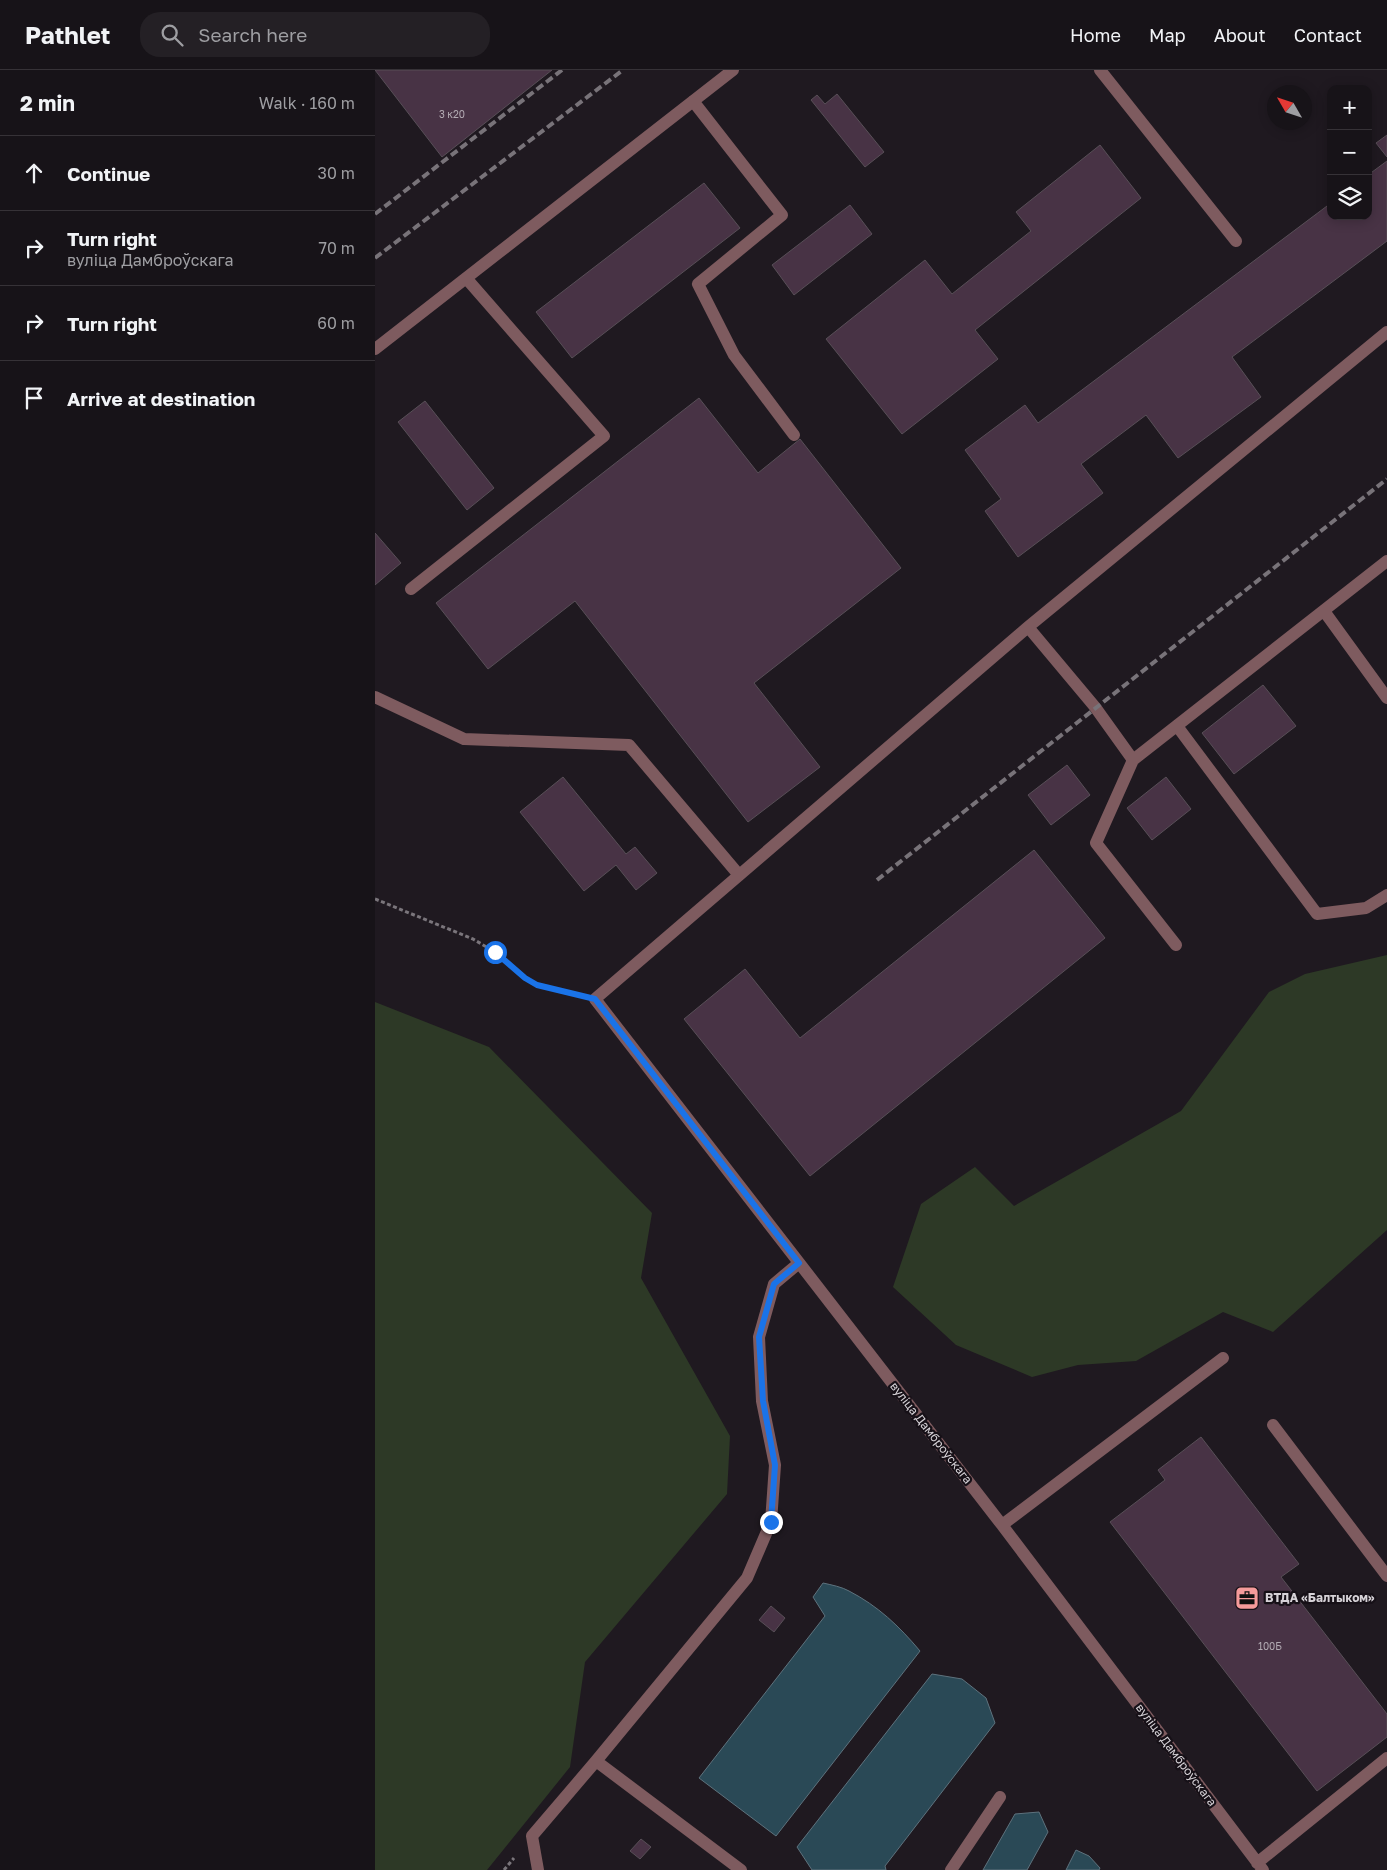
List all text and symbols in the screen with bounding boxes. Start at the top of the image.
search box [140,12,490,57]
text: Pathlet [25,20,110,49]
icon: search [158,21,186,49]
text: Search here [198,23,307,46]
text: Home [1070,24,1121,46]
text: Map [1149,24,1186,46]
text: About [1214,24,1266,46]
text: Contact [1294,24,1362,46]
north arrow [1267,85,1312,130]
map controls [1327,85,1372,220]
button: + [1327,85,1372,130]
text: 2 min [20,90,75,116]
text: Walk · 160 m [259,93,355,113]
house number: 3 к20 [439,108,465,120]
button: − [1327,130,1372,175]
icon: ahead [20,159,48,187]
text: Continue [67,162,150,185]
text: 30 m [318,163,355,183]
button: layers [1327,175,1372,220]
text: Turn right [67,227,157,250]
icon: right [20,234,48,262]
text: 70 m [318,238,355,258]
text: вуліца Дамброўскага [67,250,234,270]
icon: right [20,309,48,337]
text: Turn right [67,312,157,335]
text: 60 m [317,313,355,333]
icon: arrive [20,384,48,412]
text: Arrive at destination [67,387,255,410]
route start [484,941,507,964]
street label: вуліца Дамброўскага [887,1379,976,1487]
route end [760,1511,783,1534]
office icon: ВТДА «Балтыком» [1234,1585,1260,1611]
place label: ВТДА «Балтыком» [1265,1590,1375,1605]
house number: 100Б [1258,1640,1282,1652]
street label: вуліца Дамброўскага [1133,1700,1220,1809]

